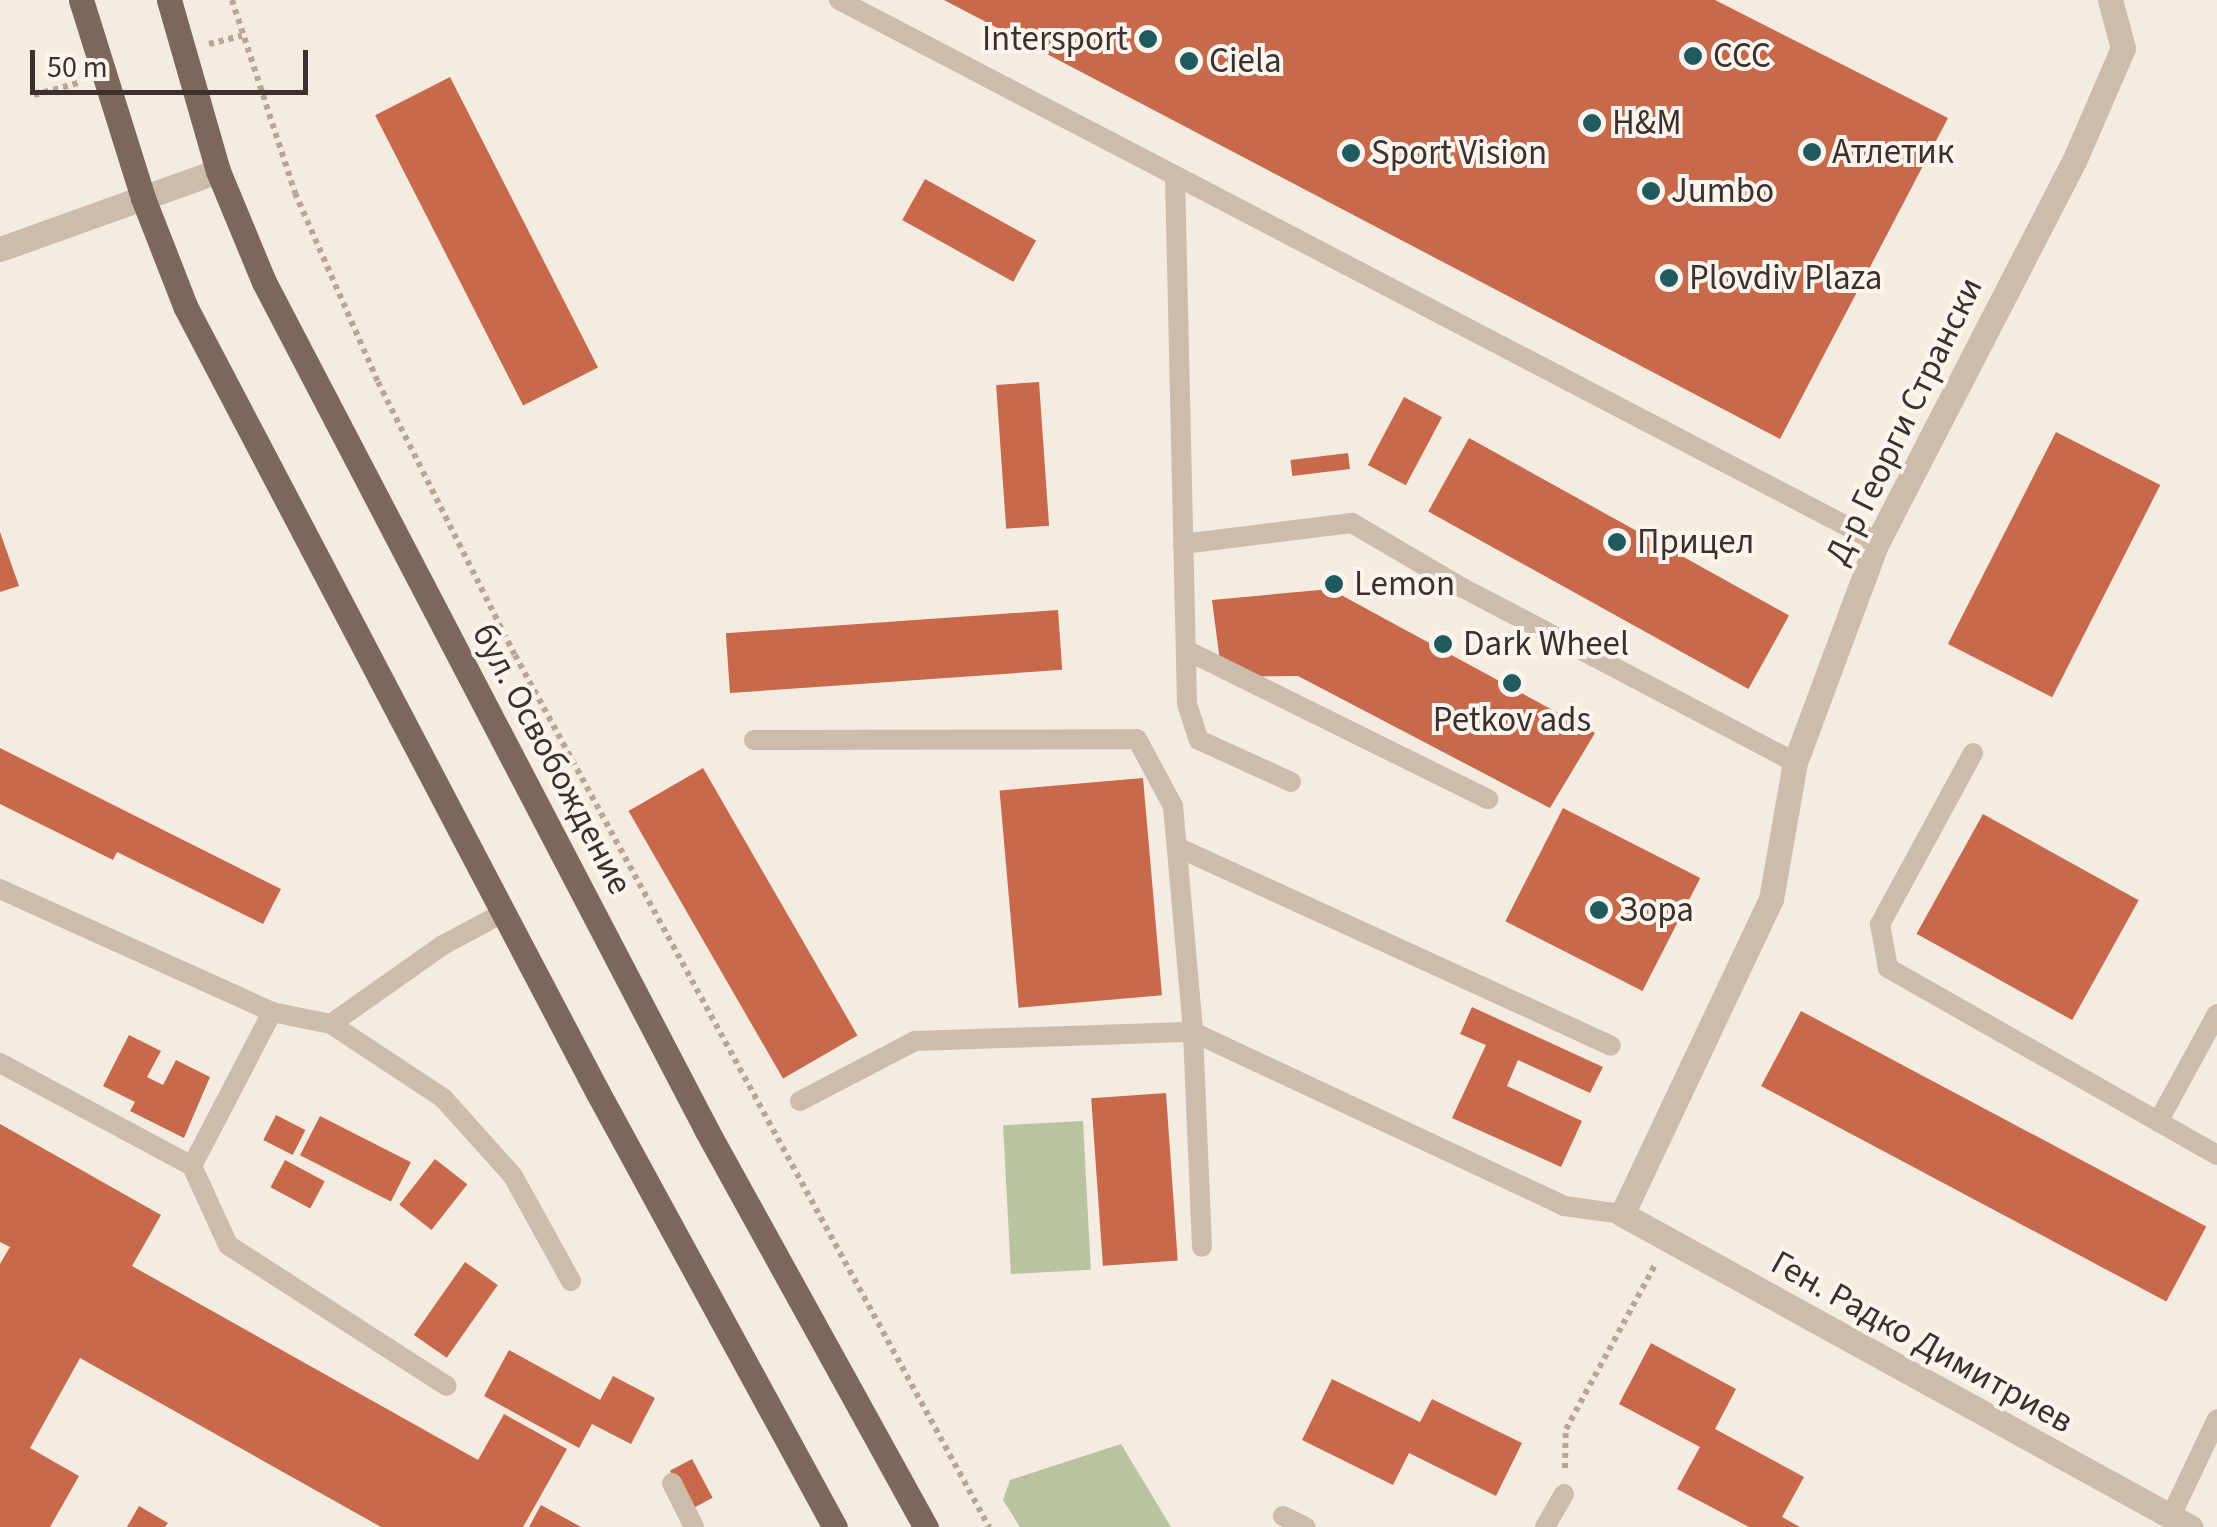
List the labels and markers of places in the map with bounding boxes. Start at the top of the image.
place label: Intersport [982,18,1128,60]
marker: Intersport [1137,28,1159,50]
place label: CCC [1713,35,1771,77]
place label: Ciela [1209,40,1282,82]
marker: CCC [1682,45,1704,67]
marker: Ciela [1178,50,1200,72]
place label: H&M [1612,102,1682,144]
marker: H&M [1581,112,1603,134]
place label: Атлетик [1832,131,1954,173]
place label: Sport Vision [1371,132,1547,174]
marker: Атлетик [1801,141,1823,163]
marker: Sport Vision [1340,142,1362,164]
place label: Jumbo [1671,170,1774,212]
marker: Jumbo [1640,180,1662,202]
place label: Plovdiv Plaza [1689,257,1882,299]
marker: Plovdiv Plaza [1658,267,1680,289]
place label: Прицел [1637,521,1754,563]
marker: Прицел [1606,531,1628,553]
place label: Lemon [1354,563,1455,605]
marker: Lemon [1323,573,1345,595]
place label: Dark Wheel [1463,623,1629,665]
marker: Dark Wheel [1432,633,1454,655]
marker: Petkov ads [1501,672,1523,694]
place label: Petkov ads [1433,699,1591,741]
place label: Зора [1619,889,1694,931]
marker: Зора [1588,899,1610,921]

